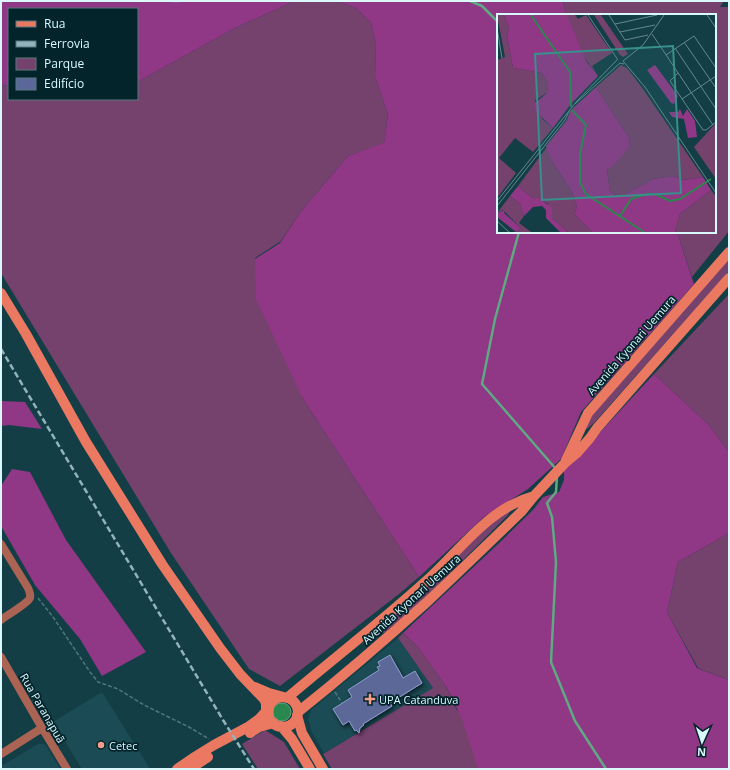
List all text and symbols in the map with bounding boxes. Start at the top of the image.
legend [8,8,138,100]
inset map [497,14,716,233]
text: Rua [44,15,65,32]
text: Ferrovia [44,35,90,52]
text: Parque [44,55,84,72]
text: Edifício [44,75,84,92]
street label: Avenida Kyonari Uemura [584,292,678,398]
street label: Avenida Kyonari Uemura [359,551,463,647]
street label: Rua Paranapuã [17,670,69,746]
place label: UPA Catanduva [379,692,458,707]
marker: UPA Catanduva [364,693,376,705]
north arrow [682,722,722,762]
place label: Cetec [109,738,137,753]
marker: Cetec [96,740,106,750]
text: N [697,745,706,760]

